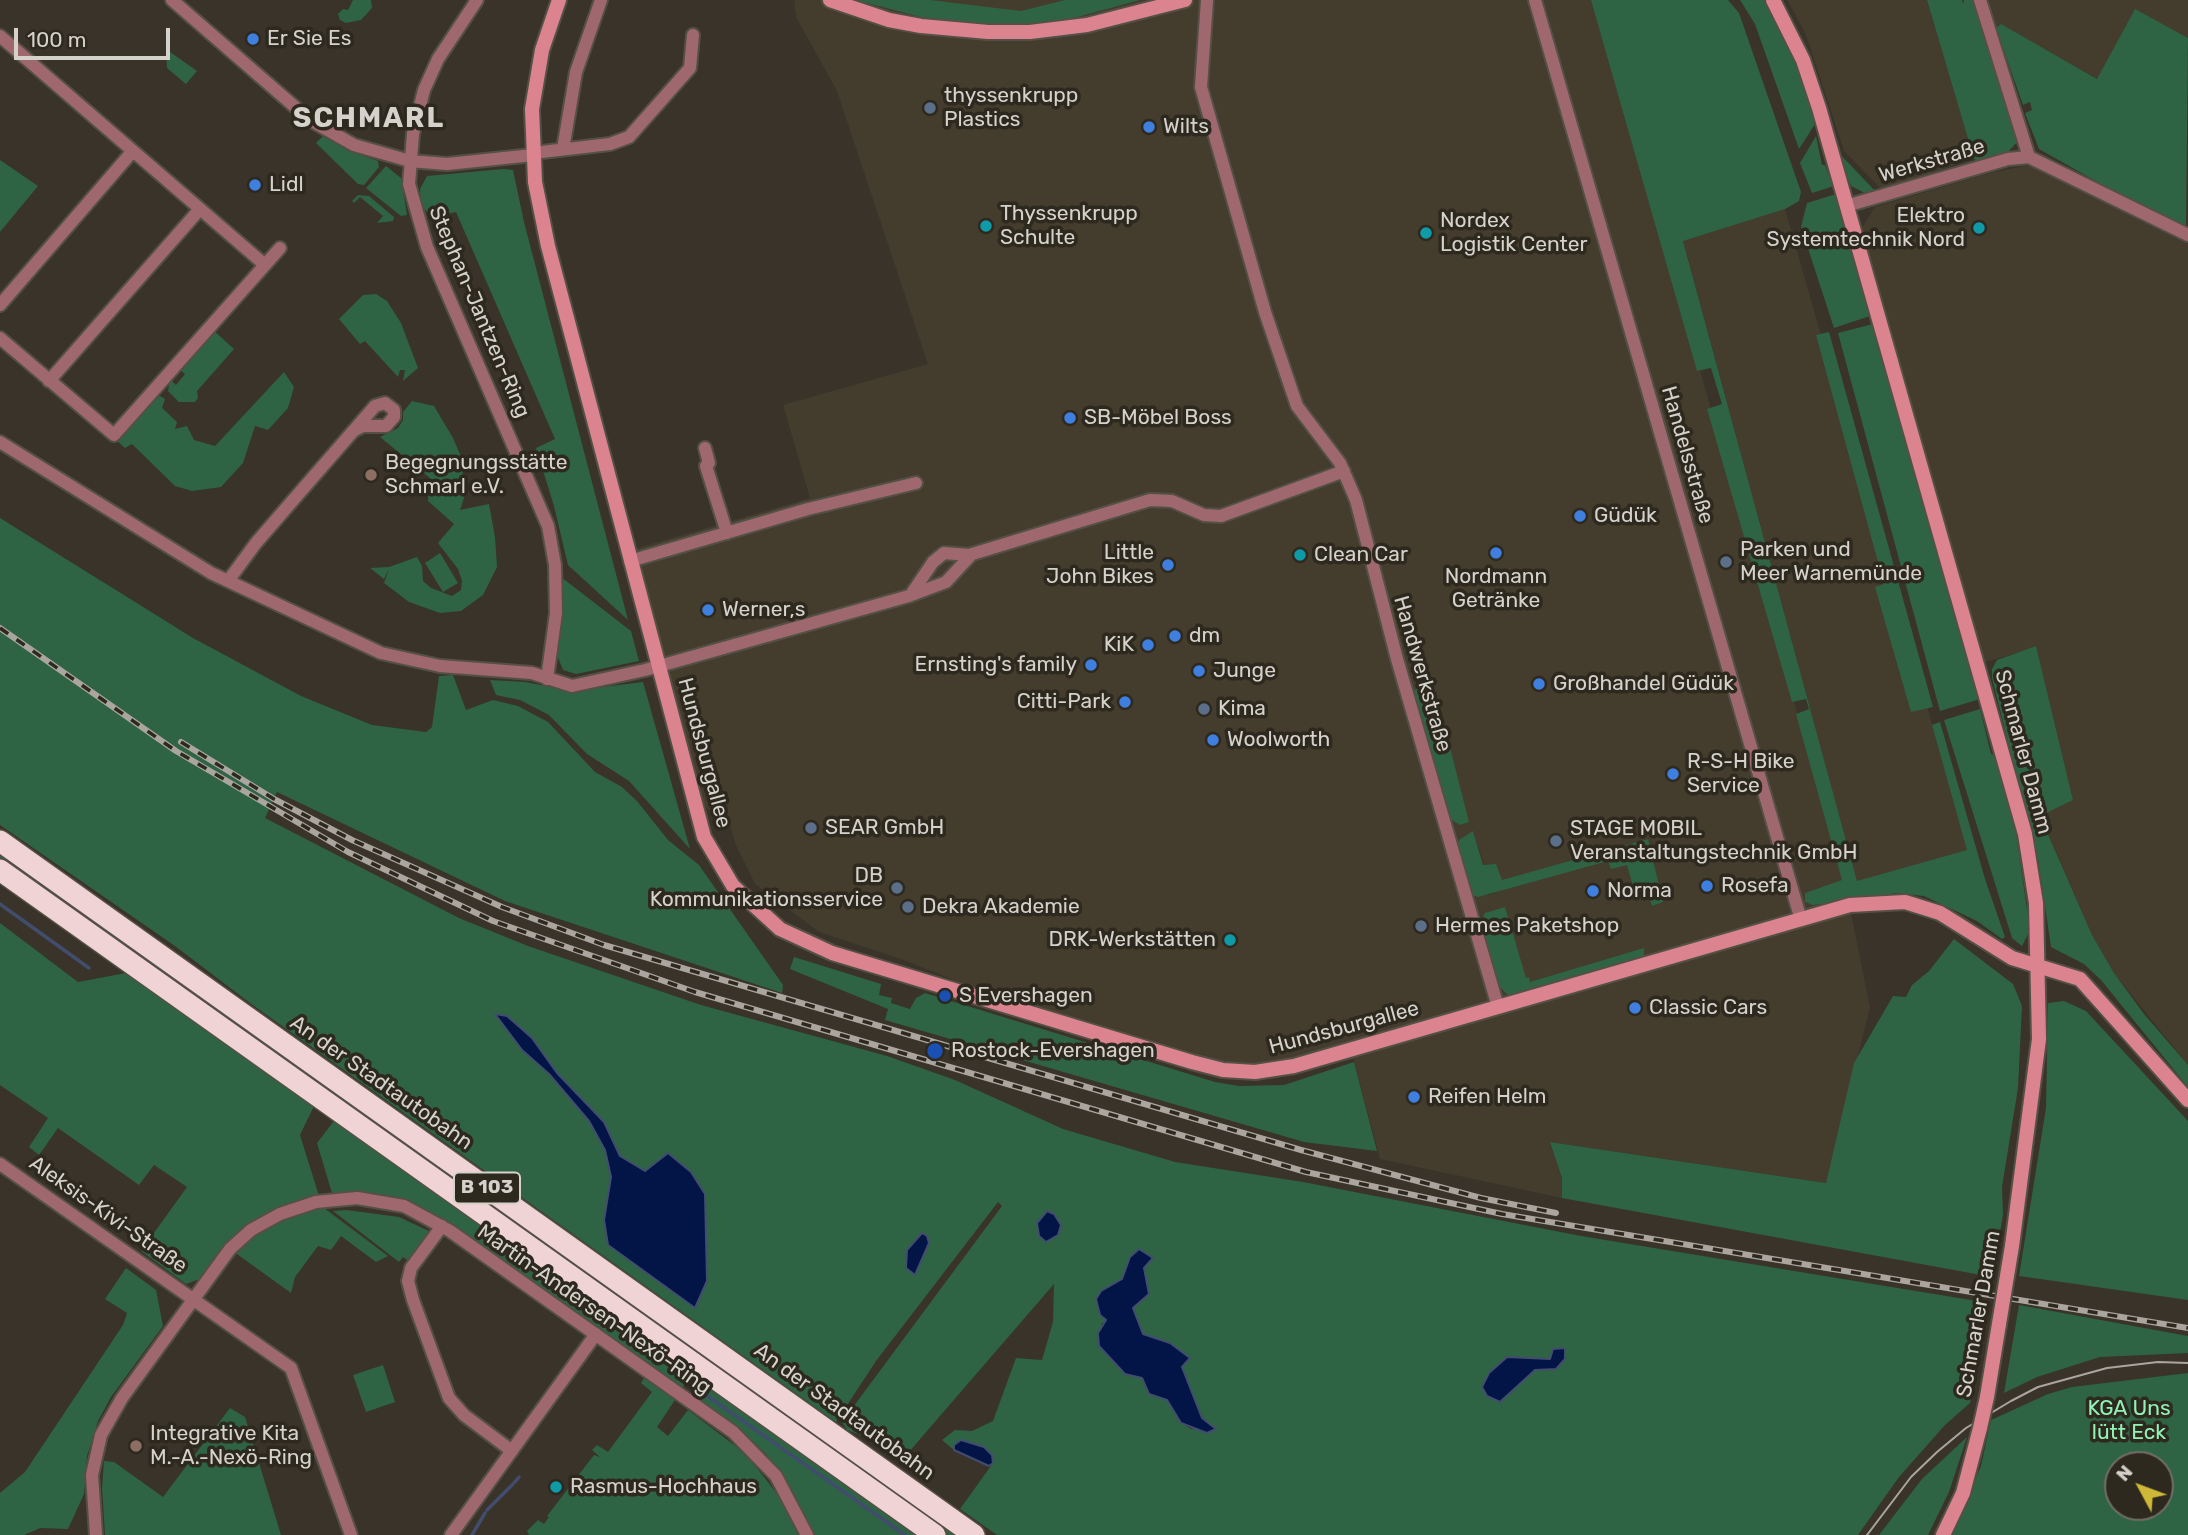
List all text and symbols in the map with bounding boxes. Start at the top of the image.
scale bar [18,14,173,58]
place label: Er Sie Es [267,26,351,52]
text: 100 m [27,27,86,52]
marker: Er Sie Es [245,31,261,47]
place label: thyssenkrupp Plastics [944,83,1078,133]
marker: thyssenkrupp Plastics [922,100,938,116]
district label: SCHMARL [294,102,444,136]
place label: Wilts [1163,114,1209,140]
marker: Wilts [1141,119,1157,135]
street label: Werkstraße [1876,134,1988,188]
place label: Lidl [269,172,304,198]
marker: Lidl [247,177,263,193]
place label: Thyssenkrupp Schulte [1000,201,1138,251]
street label: Stephan-Jantzen-Ring [423,202,535,422]
place label: Elektro Systemtechnik Nord [1766,203,1965,253]
place label: Nordex Logistik Center [1440,208,1588,258]
marker: Thyssenkrupp Schulte [978,218,994,234]
marker: Elektro Systemtechnik Nord [1971,220,1987,236]
marker: Nordex Logistik Center [1418,225,1434,241]
street label: Handelsstraße [1655,383,1719,527]
place label: SB-Möbel Boss [1084,405,1232,431]
marker: SB-Möbel Boss [1062,410,1078,426]
place label: Begegnungsstätte Schmarl e.V. [385,450,568,500]
marker: Begegnungsstätte Schmarl e.V. [363,467,379,483]
place label: Güdük [1594,503,1657,529]
marker: Güdük [1572,508,1588,524]
place label: Parken und Meer Warnemünde [1740,537,1922,587]
place label: Little John Bikes [1046,540,1154,590]
place label: Clean Car [1314,542,1408,568]
marker: Nordmann Getränke [1488,545,1504,561]
marker: Clean Car [1292,547,1308,563]
marker: Parken und Meer Warnemünde [1718,554,1734,570]
marker: Little John Bikes [1160,557,1176,573]
place label: Nordmann Getränke [1445,564,1547,614]
street label: Handwerkstraße [1388,593,1456,755]
place label: Werner,s [722,597,805,623]
marker: Werner,s [700,602,716,618]
place label: dm [1189,623,1220,649]
marker: dm [1167,628,1183,644]
place label: KiK [1104,632,1134,658]
marker: KiK [1140,637,1156,653]
place label: Ernsting's family [915,652,1077,678]
marker: Ernsting's family [1083,657,1099,673]
place label: Junge [1213,658,1276,684]
marker: Junge [1191,663,1207,679]
street label: Schmarler Damm [1989,667,2057,837]
place label: Großhandel Güdük [1553,671,1734,697]
street label: Hundsburgallee [672,675,736,831]
marker: Großhandel Güdük [1531,676,1547,692]
place label: Citti-Park [1017,689,1111,715]
marker: Citti-Park [1117,694,1133,710]
place label: Kima [1218,696,1266,722]
marker: Kima [1196,701,1212,717]
place label: Woolworth [1227,727,1330,753]
marker: Woolworth [1205,732,1221,748]
place label: R-S-H Bike Service [1687,749,1794,799]
marker: R-S-H Bike Service [1665,766,1681,782]
place label: SEAR GmbH [825,815,944,841]
place label: STAGE MOBIL Veranstaltungstechnik GmbH [1570,816,1858,866]
marker: SEAR GmbH [803,820,819,836]
marker: STAGE MOBIL Veranstaltungstechnik GmbH [1548,833,1564,849]
place label: DB Kommunikationsservice [650,863,883,913]
place label: Rosefa [1721,873,1789,899]
place label: Norma [1607,878,1672,904]
marker: Rosefa [1699,878,1715,894]
marker: DB Kommunikationsservice [889,880,905,896]
marker: Norma [1585,883,1601,899]
place label: Dekra Akademie [922,894,1080,920]
marker: Dekra Akademie [900,899,916,915]
place label: Hermes Paketshop [1435,913,1619,939]
marker: Hermes Paketshop [1413,918,1429,934]
place label: DRK-Werkstätten [1049,927,1216,953]
marker: DRK-Werkstätten [1222,932,1238,948]
place label: S Evershagen [959,983,1093,1009]
marker: S Evershagen [937,988,953,1004]
place label: Classic Cars [1649,995,1767,1021]
street label: Hundsburgallee [1266,996,1422,1060]
marker: Classic Cars [1627,1000,1643,1016]
street label: An der Stadtautobahn [285,1010,477,1156]
place label: Rostock-Evershagen [951,1038,1155,1064]
marker: Rostock-Evershagen [925,1041,945,1061]
place label: Reifen Helm [1428,1084,1547,1110]
marker: Reifen Helm [1406,1089,1422,1105]
street label: Aleksis-Kivi-Straße [24,1151,192,1279]
road number: B 103 [454,1172,520,1204]
street label: Martin-Andersen-Nexö-Ring [472,1220,716,1400]
street label: Schmarler Damm [1952,1229,2006,1399]
street label: An der Stadtautobahn [749,1338,939,1486]
park label: KGA Uns lütt Eck [2087,1396,2171,1446]
place label: Integrative Kita M.-A.-Nexö-Ring [150,1421,312,1471]
marker: Integrative Kita M.-A.-Nexö-Ring [128,1438,144,1454]
north arrow [2104,1451,2174,1521]
text: N [2111,1461,2137,1486]
place label: Rasmus-Hochhaus [570,1474,757,1500]
marker: Rasmus-Hochhaus [548,1479,564,1495]

